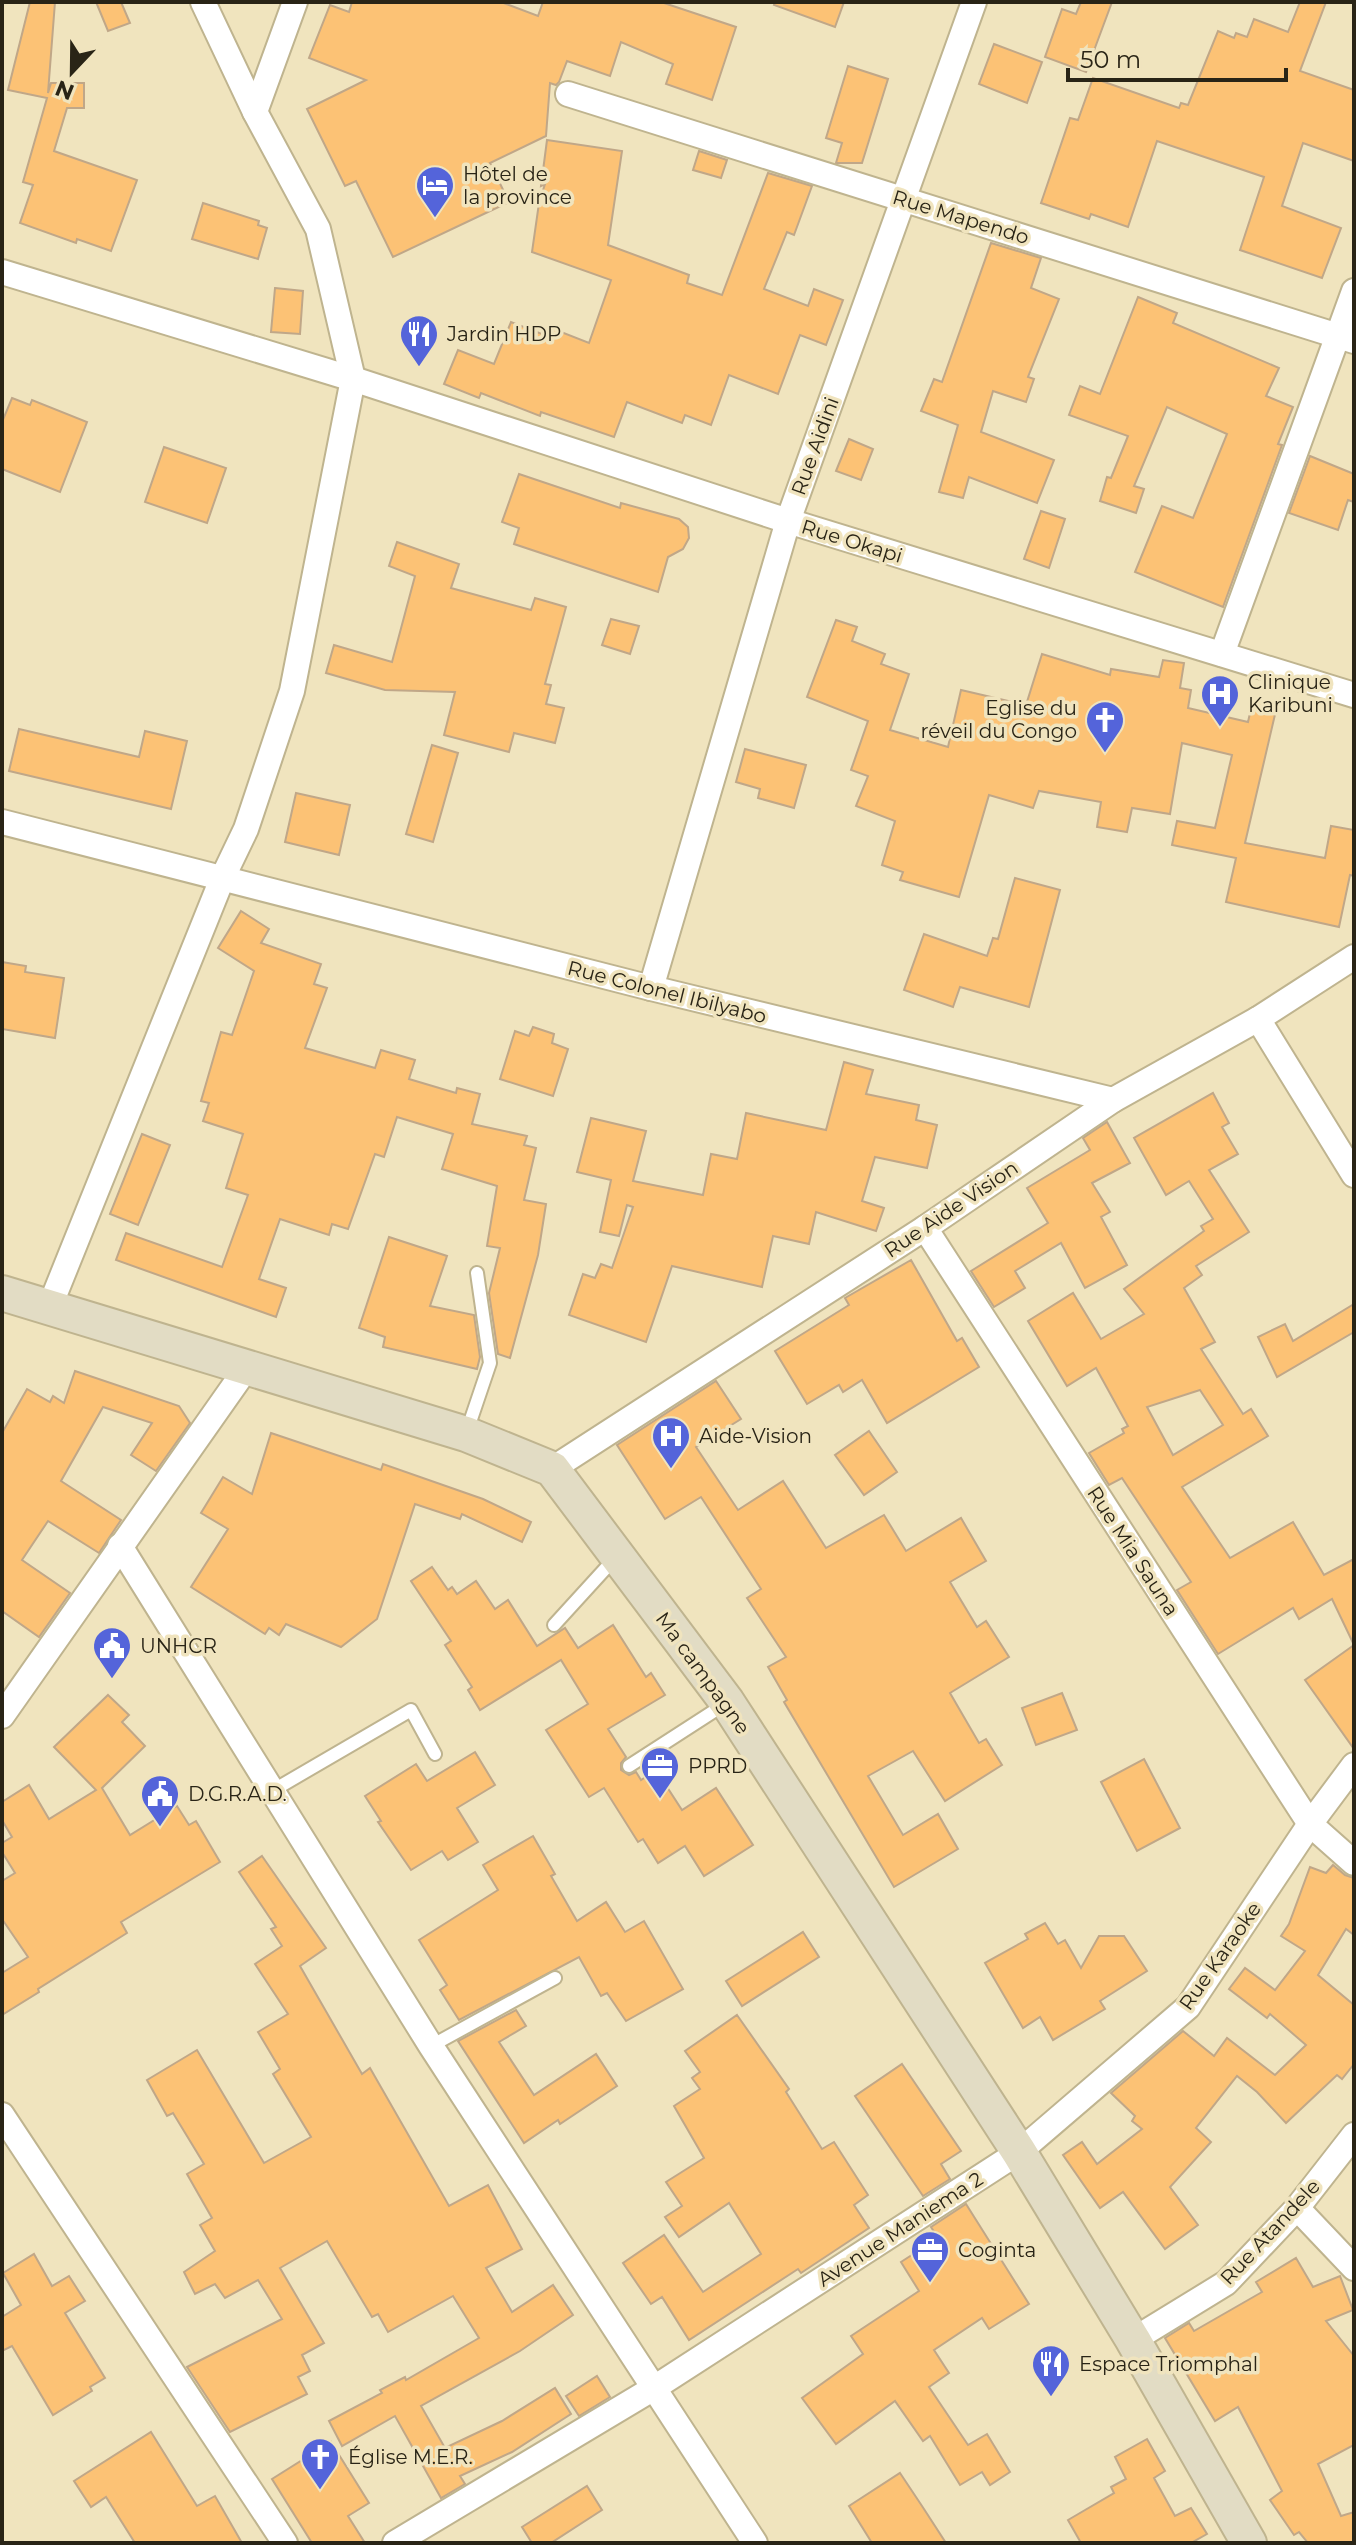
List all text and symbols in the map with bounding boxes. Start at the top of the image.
north arrow [32,32,112,112]
scale bar [1068,32,1286,82]
text: 50 m [1080,45,1141,74]
text: N [51,74,78,106]
place label: Hôtel de la province [463,162,572,209]
hotel icon: Hôtel de la province [414,164,456,219]
street label: Rue Mapendo [890,185,1032,249]
restaurant icon: Jardin HDP [398,313,440,368]
place label: Jardin HDP [446,322,561,346]
street label: Rue Aidini [786,394,844,498]
street label: Rue Okapi [799,514,905,568]
place label: Clinique Karibuni [1248,670,1333,717]
hospital icon: Clinique Karibuni [1199,673,1241,728]
place label: Eglise du réveil du Congo [920,696,1077,743]
church icon: Eglise du réveil du Congo [1084,699,1126,754]
street label: Rue Colonel Ibilyabo [565,956,769,1028]
street label: Rue Aide Vision [880,1155,1022,1263]
hospital icon: Aide-Vision [650,1415,692,1470]
place label: Aide-Vision [699,1424,812,1448]
street label: Rue Mia Sauna [1082,1482,1184,1620]
street label: Ma campagne [651,1607,755,1739]
public building icon: UNHCR [91,1625,133,1680]
place label: UNHCR [140,1634,217,1658]
office icon: PPRD [639,1745,681,1800]
place label: PPRD [688,1754,747,1778]
public building icon: D.G.R.A.D. [139,1773,181,1828]
place label: D.G.R.A.D. [188,1782,287,1806]
street label: Rue Karaoke [1174,1897,1266,2015]
street label: Avenue Maniema 2 [813,2167,987,2291]
street label: Rue Atandele [1215,2174,1325,2290]
office icon: Coginta [909,2229,951,2284]
place label: Coginta [958,2238,1036,2262]
restaurant icon: Espace Triomphal [1030,2343,1072,2398]
place label: Espace Triomphal [1079,2352,1258,2376]
church icon: Église M.E.R. [299,2436,341,2491]
place label: Église M.E.R. [348,2445,473,2469]

